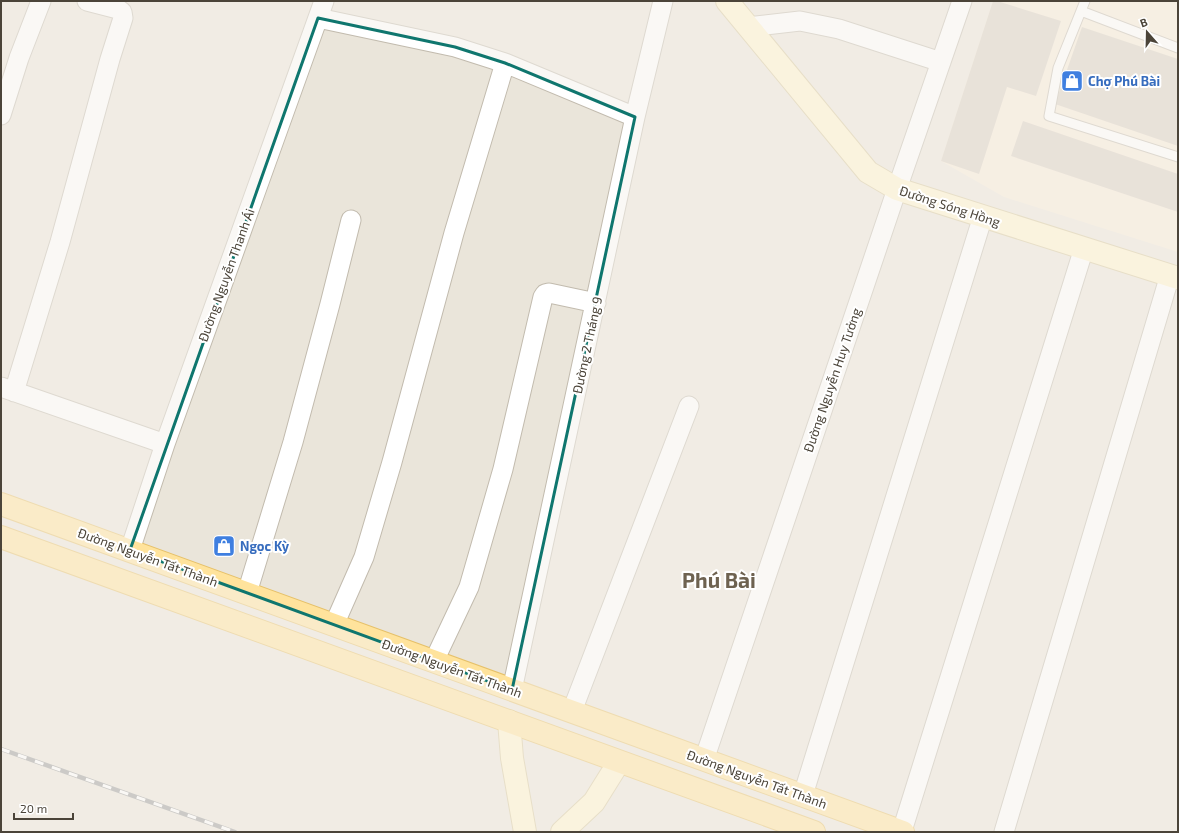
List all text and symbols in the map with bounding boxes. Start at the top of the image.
north arrow [1127,12,1167,52]
text: B [1138,15,1149,29]
shop icon: Chợ Phú Bài [1059,68,1085,94]
place label: Chợ Phú Bài [1088,73,1160,89]
street label: Đường Sóng Hồng [898,182,1002,230]
street label: Đường Nguyễn Thanh Ái [193,206,258,344]
street label: Đường 2 Tháng 9 [569,295,605,395]
street label: Đường Nguyễn Huy Tưởng [800,306,864,454]
street label: Đường Nguyễn Tất Thành [76,524,220,590]
shop icon: Ngọc Kỳ [211,533,237,559]
place label: Ngọc Kỳ [240,538,290,554]
district label: Phú Bài [682,567,756,592]
street label: Đường Nguyễn Tất Thành [380,635,524,701]
street label: Đường Nguyễn Tất Thành [685,746,829,812]
scale bar [14,795,73,821]
text: 20 m [20,801,47,815]

